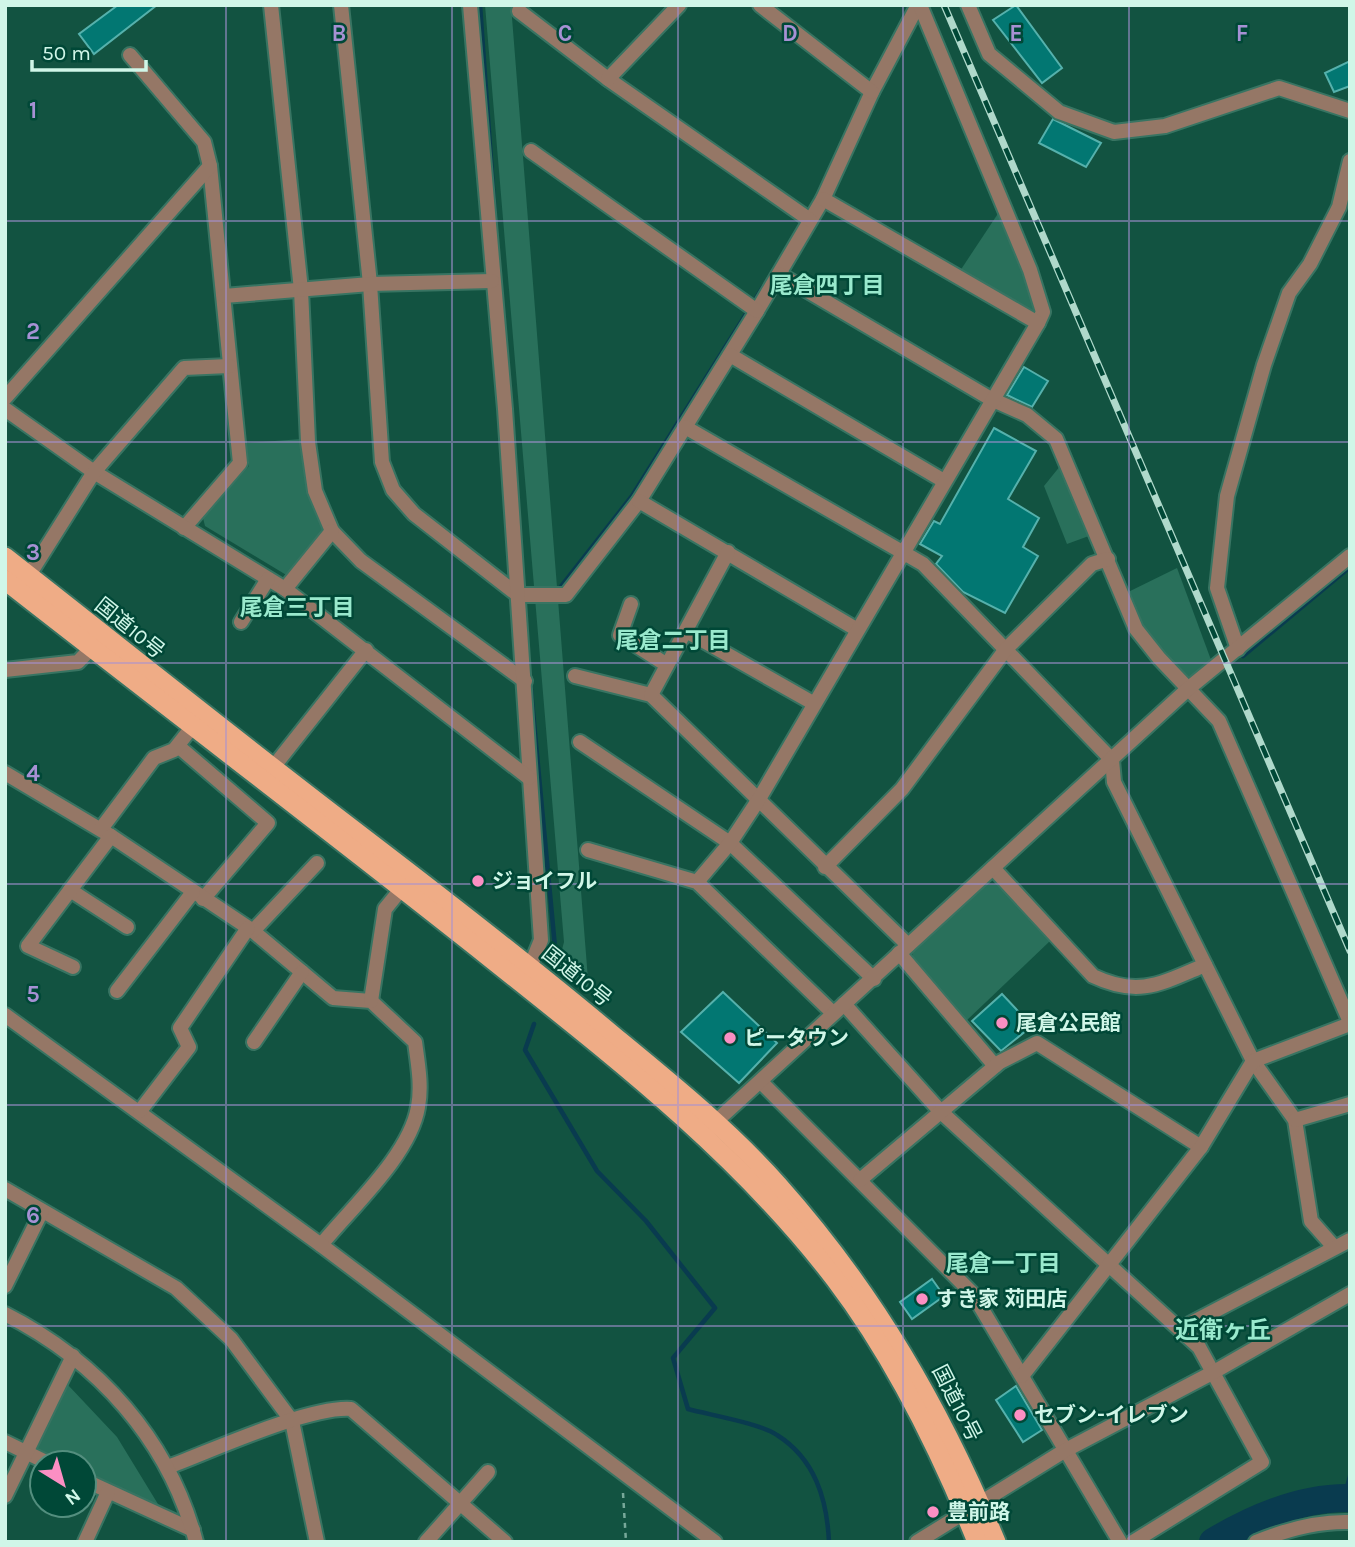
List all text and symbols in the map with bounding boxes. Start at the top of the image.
text: B [332,20,346,47]
text: C [558,20,572,47]
text: D [782,20,798,47]
text: E [1009,20,1023,47]
text: F [1236,20,1248,47]
scale bar [32,28,145,72]
text: 50 m [42,41,91,65]
text: 1 [29,97,37,124]
district label: 尾倉四丁目 [770,272,885,299]
text: 2 [26,318,40,345]
text: 3 [26,539,40,566]
street label: 国道10号 [90,593,170,663]
district label: 尾倉三丁目 [240,594,355,621]
district label: 尾倉二丁目 [616,627,731,654]
text: 4 [26,760,40,787]
place label: ジョイフル [492,869,597,893]
marker: ジョイフル [470,873,486,889]
street label: 国道10号 [537,941,617,1011]
text: 5 [26,981,40,1008]
place label: 尾倉公民館 [1016,1011,1121,1035]
marker: 尾倉公民館 [994,1015,1010,1031]
place label: ピータウン [744,1026,849,1050]
marker: ピータウン [722,1030,738,1046]
text: 6 [26,1202,40,1229]
district label: 尾倉一丁目 [946,1250,1061,1277]
place label: すき家 苅田店 [936,1287,1067,1311]
marker: すき家 苅田店 [914,1291,930,1307]
district label: 近衛ヶ丘 [1175,1316,1271,1344]
street label: 国道10号 [928,1361,986,1445]
place label: セブン-イレブン [1034,1403,1189,1427]
marker: セブン-イレブン [1012,1407,1028,1423]
north arrow [28,1449,98,1519]
text: N [61,1484,85,1510]
place label: 豊前路 [947,1500,1010,1524]
marker: 豊前路 [925,1504,941,1520]

